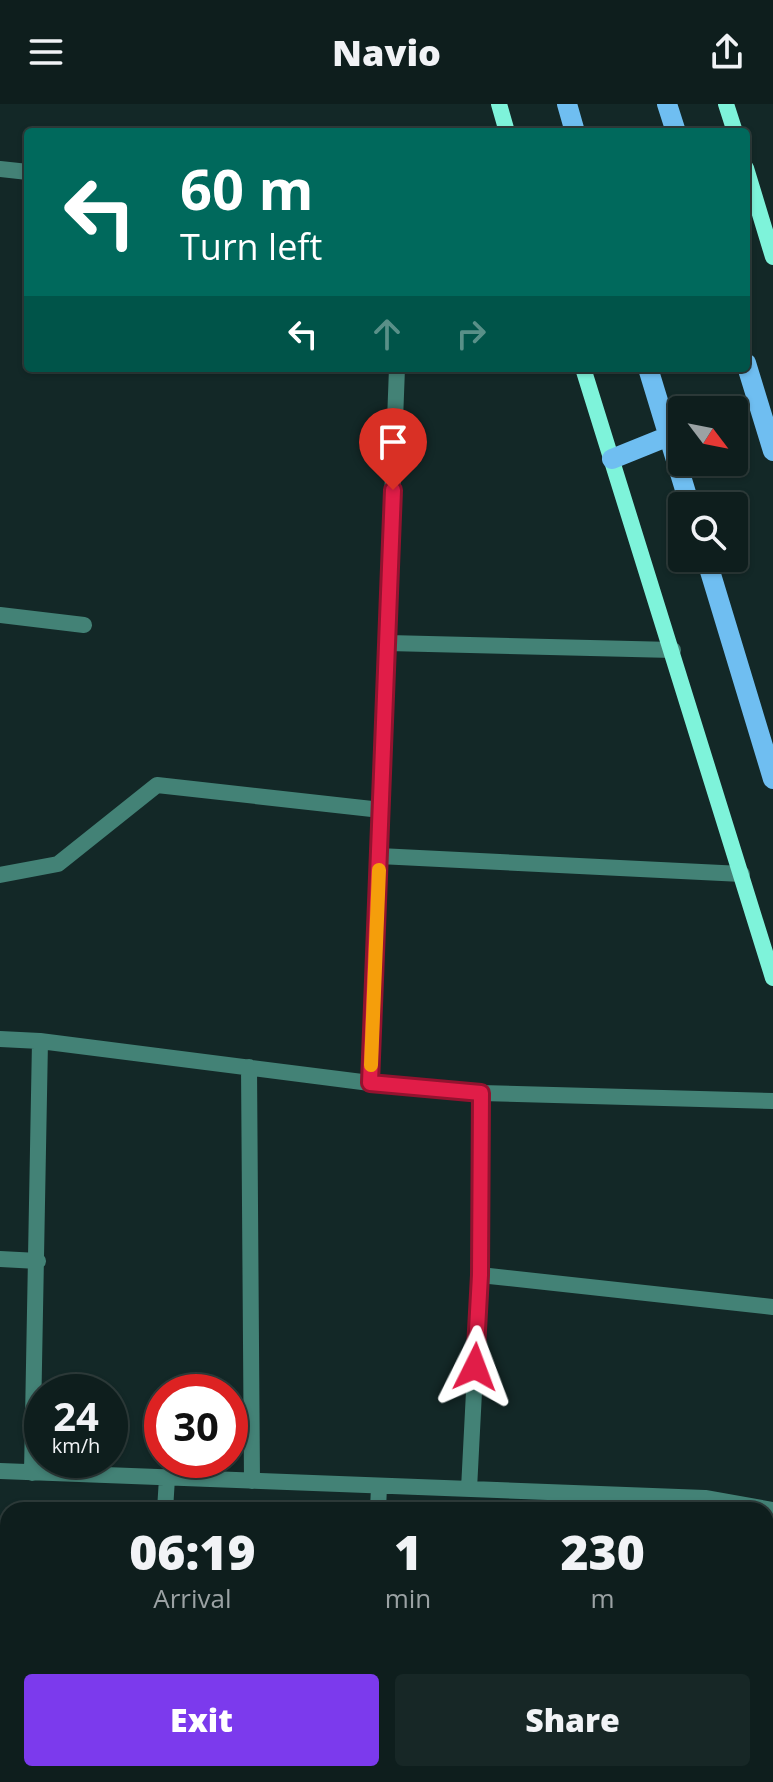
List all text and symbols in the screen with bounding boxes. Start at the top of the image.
text: Navio [332,28,441,77]
icon: menu [24,30,68,74]
icon: share [705,30,749,74]
text: 60 m [180,150,314,226]
icon: left [48,160,152,264]
text: Turn left [180,222,322,271]
icon: left [281,312,325,356]
icon: ahead [365,312,409,356]
icon: right [449,312,493,356]
north arrow [668,396,748,476]
map controls [668,396,748,572]
pin [359,408,427,490]
icon: arrive [371,420,415,464]
button: search [668,492,748,572]
position arrow [433,1325,517,1409]
speed limit sign: 30 [144,1374,248,1478]
text: 24 [53,1388,99,1443]
text: km/h [52,1432,100,1459]
text: 06:19 [129,1519,256,1584]
text: 1 [394,1519,422,1584]
text: 230 [560,1519,645,1584]
text: Arrival [153,1580,231,1616]
text: min [385,1580,431,1616]
text: m [591,1580,615,1616]
button: Exit [24,1674,379,1766]
button: Share [395,1674,750,1766]

